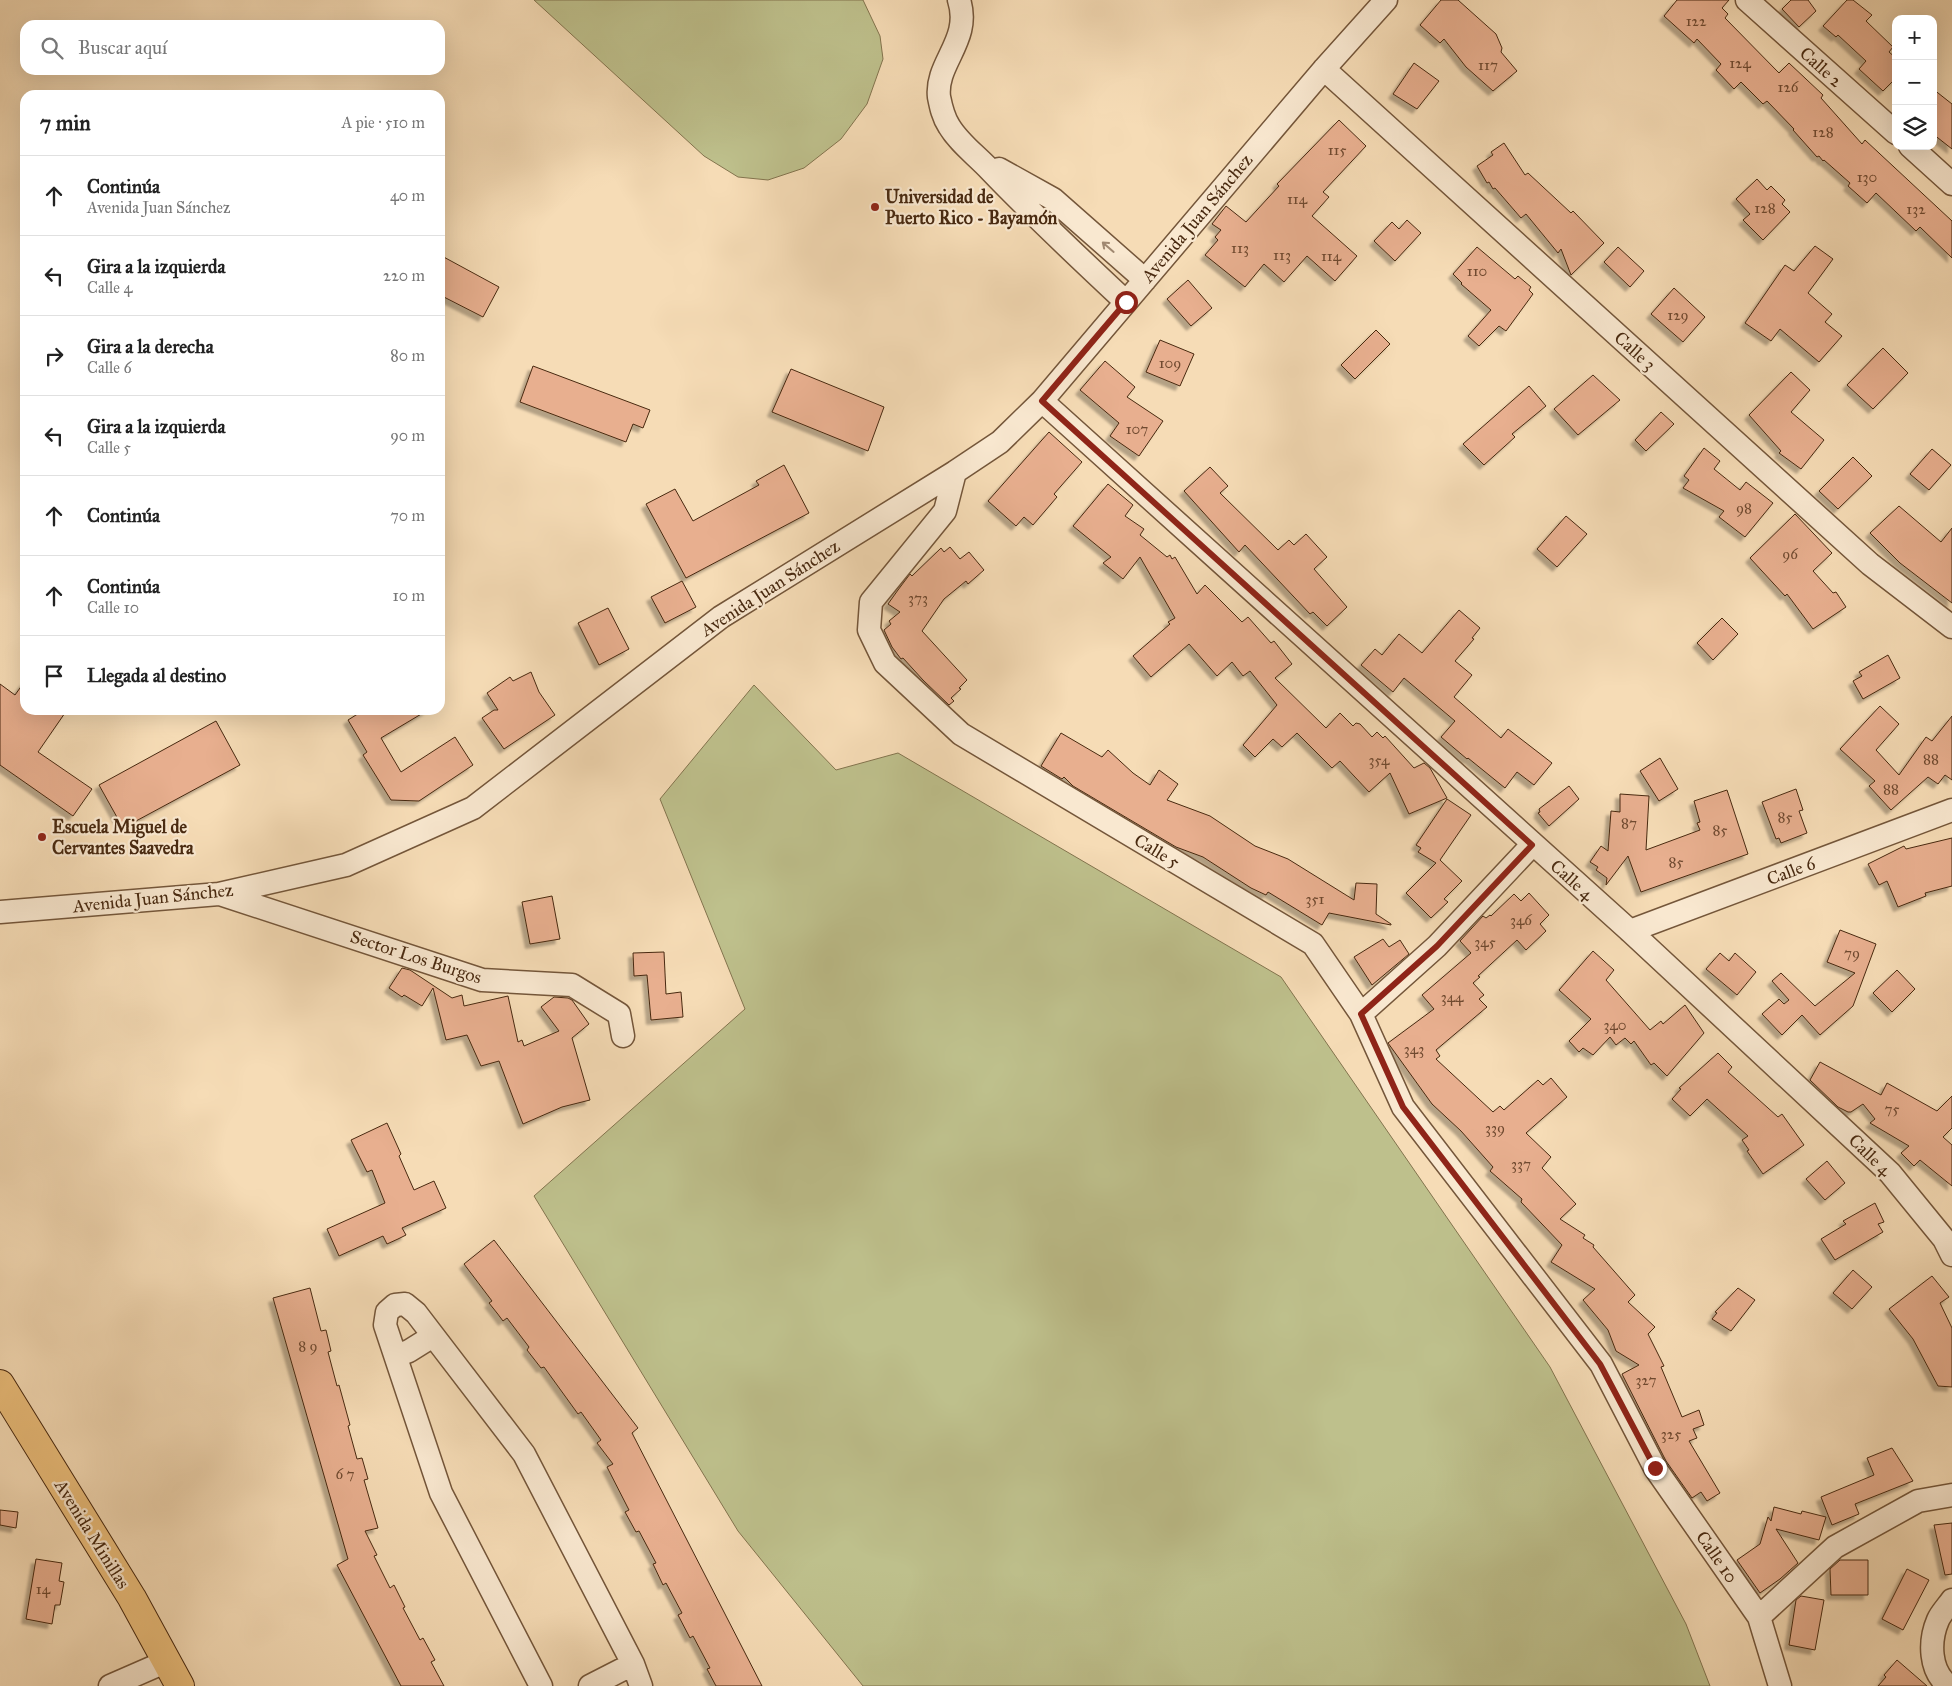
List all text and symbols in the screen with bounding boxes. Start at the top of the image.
house number: 122 [1686,12,1707,30]
map controls [1892,15,1937,150]
button: + [1892,15,1937,60]
search box [20,20,445,75]
icon: search [38,34,66,62]
text: Buscar aquí [78,36,167,59]
street label: Calle 2 [1795,42,1847,92]
house number: 124 [1729,54,1751,72]
house number: 117 [1478,56,1498,74]
button: − [1892,60,1937,105]
house number: 126 [1777,78,1800,96]
button: layers [1892,105,1937,150]
text: 7 min [40,110,91,136]
text: A pie · 510 m [342,113,425,132]
house number: 128 [1812,123,1834,141]
house number: 115 [1328,141,1346,159]
street label: Avenida Juan Sánchez [1136,149,1258,288]
house number: 130 [1857,168,1877,186]
text: Continúa [87,175,160,198]
icon: ahead [40,182,68,210]
text: 40 m [390,186,425,205]
place label: Universidad de Puerto Rico - Bayamón [885,186,1058,230]
house number: 114 [1287,190,1308,208]
text: Avenida Juan Sánchez [87,198,230,217]
house number: 128 [1754,199,1776,217]
house number: 132 [1906,200,1926,218]
marker: Universidad de Puerto Rico - Bayamón [869,201,881,213]
house number: 113 [1231,239,1249,257]
one-way arrow [1102,242,1115,253]
house number: 113 [1273,246,1291,264]
house number: 114 [1321,247,1342,265]
text: Gira a la izquierda [87,255,226,278]
icon: left [40,262,68,290]
house number: 110 [1467,262,1487,280]
text: 220 m [383,266,425,285]
text: Calle 4 [87,278,132,297]
route start [1115,291,1138,314]
house number: 129 [1667,306,1689,324]
street label: Calle 3 [1610,327,1660,375]
text: Gira a la derecha [87,335,214,358]
icon: right [40,342,68,370]
text: 80 m [390,346,425,365]
house number: 109 [1159,354,1181,372]
text: Calle 6 [87,358,132,377]
text: Gira a la izquierda [87,415,226,438]
house number: 107 [1126,420,1148,438]
icon: left [40,422,68,450]
text: 90 m [390,426,425,445]
text: Calle 5 [87,438,131,457]
house number: 98 [1736,499,1752,517]
icon: ahead [40,502,68,530]
text: Continúa [87,504,160,527]
text: 70 m [390,506,425,525]
street label: Avenida Juan Sánchez [696,535,844,643]
house number: 96 [1782,545,1799,563]
text: Continúa [87,575,160,598]
icon: ahead [40,582,68,610]
text: 10 m [393,586,425,605]
house number: 373 [908,589,928,607]
text: Calle 10 [87,598,139,617]
icon: arrive [40,662,68,690]
text: Llegada al destino [87,664,226,687]
house number: 88 [1923,750,1939,768]
house number: 354 [1369,751,1390,769]
house number: 88 [1883,780,1899,798]
house number: 85 [1778,808,1792,826]
house number: 87 [1621,814,1637,832]
place label: Escuela Miguel de Cervantes Saavedra [52,816,194,859]
house number: 85 [1713,821,1727,839]
street label: Calle 5 [1130,829,1184,873]
marker: Escuela Miguel de Cervantes Saavedra [36,831,48,843]
street label: Calle 6 [1764,851,1819,890]
house number: 85 [1669,853,1683,871]
street label: Calle 4 [1546,855,1599,906]
street label: Avenida Juan Sánchez [71,879,234,918]
house number: 351 [1306,890,1325,908]
house number: 346 [1510,911,1533,929]
street label: Sector Los Burgos [347,925,485,990]
house number: 345 [1474,933,1496,951]
house number: 79 [1844,944,1860,962]
house number: 344 [1441,988,1464,1006]
house number: 340 [1603,1016,1627,1034]
house number: 343 [1404,1040,1424,1058]
house number: 75 [1885,1100,1900,1118]
house number: 339 [1485,1119,1505,1137]
street label: Calle 4 [1844,1129,1897,1181]
house number: 337 [1511,1155,1531,1173]
house number: 8 9 [298,1337,318,1355]
house number: 327 [1636,1371,1657,1389]
house number: 325 [1661,1425,1681,1443]
route end [1644,1457,1667,1480]
house number: 6 7 [336,1465,354,1483]
street label: Avenida Minillas [49,1475,134,1593]
street label: Calle 10 [1691,1527,1743,1587]
house number: 14 [36,1580,51,1598]

